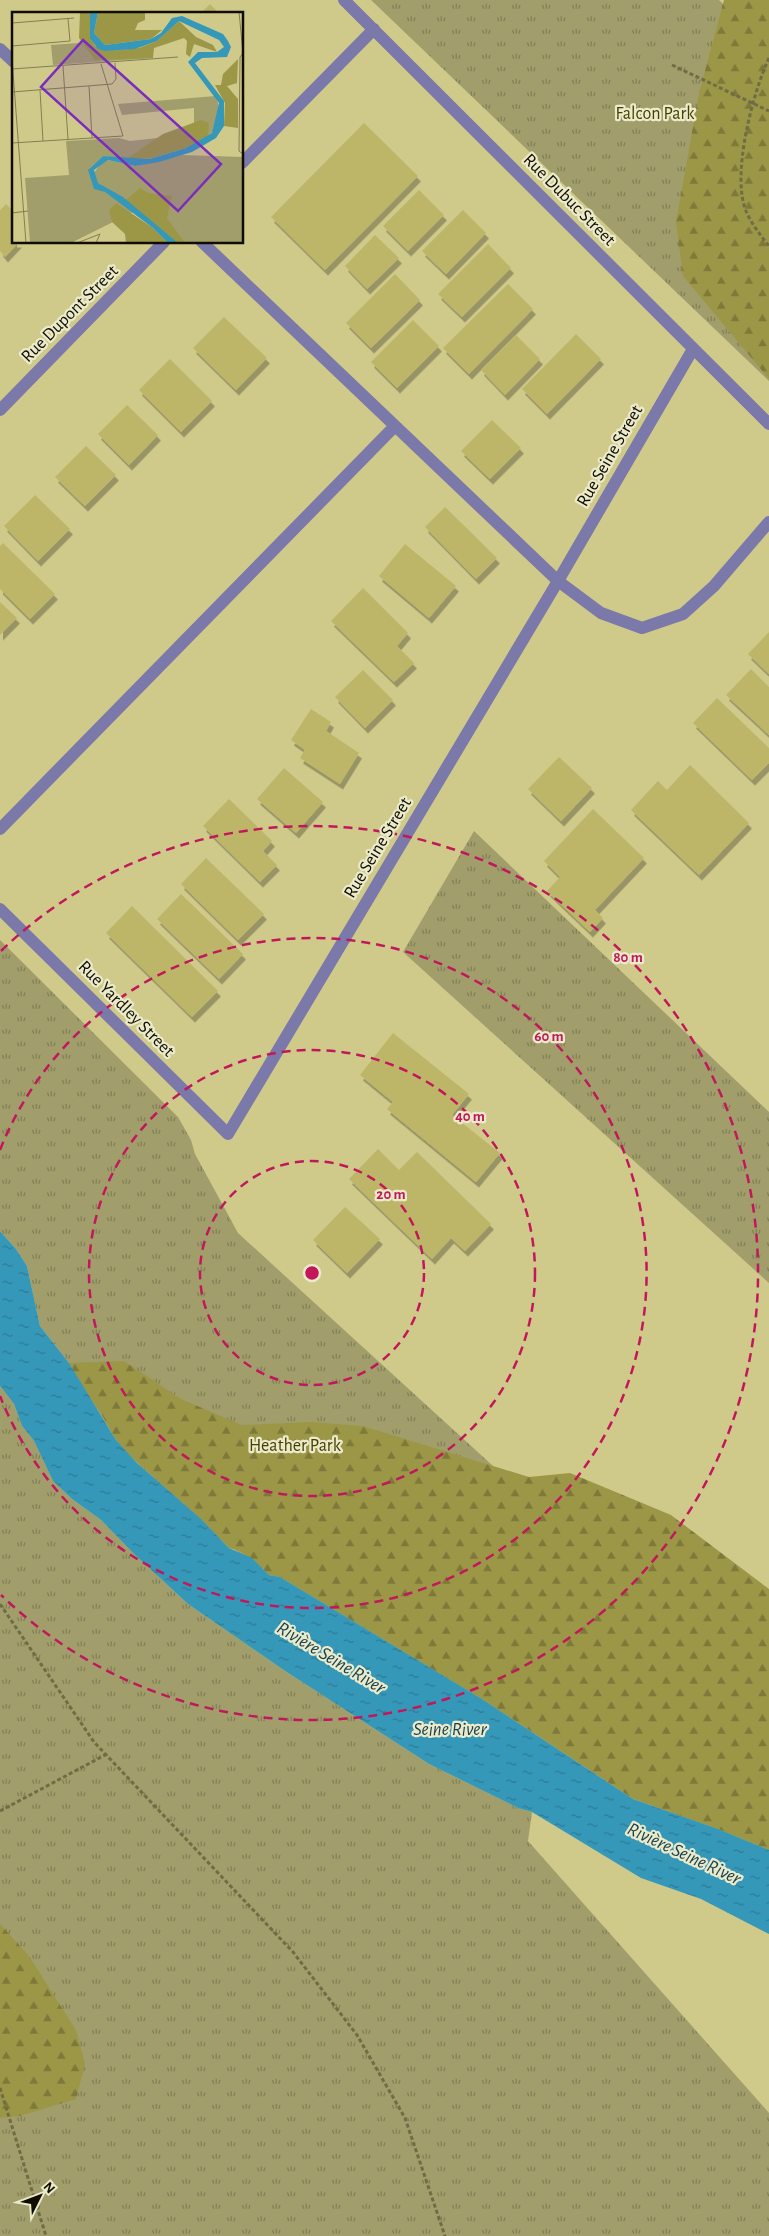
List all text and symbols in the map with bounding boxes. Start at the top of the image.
inset map [12,12,244,244]
park label: Falcon Park [616,105,695,123]
street label: Rue Dubuc Street [520,151,619,250]
street label: Rue Dupont Street [18,262,122,366]
street label: Rue Seine Street [574,402,646,510]
street label: Rue Seine Street [341,794,415,901]
text: 80 m [613,950,643,965]
street label: Rue Yardley Street [75,958,178,1061]
text: 60 m [534,1029,564,1044]
text: 40 m [455,1109,485,1124]
text: 20 m [376,1187,406,1202]
centre of rings [303,1264,321,1282]
park label: Heather Park [249,1437,342,1455]
water label: Rivière Seine River [274,1618,389,1698]
water label: Seine River [413,1720,487,1739]
water label: Rivière Seine River [624,1819,744,1889]
north arrow [15,2171,65,2221]
text: N [40,2180,57,2196]

